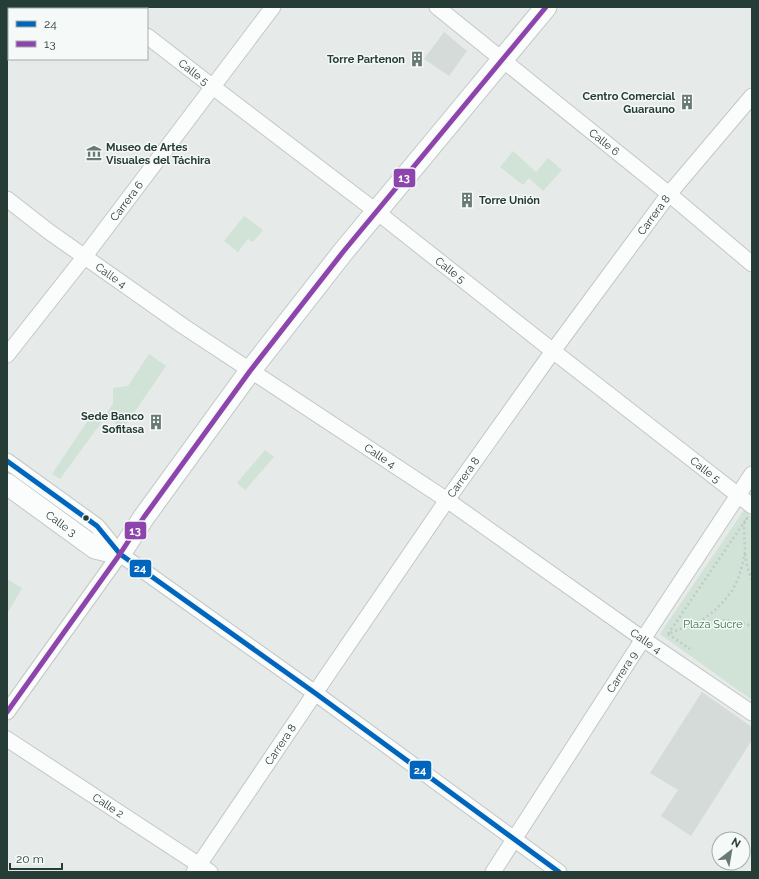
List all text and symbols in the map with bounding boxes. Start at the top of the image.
legend [8,8,148,60]
text: 24 [44,17,57,31]
text: 13 [44,37,56,51]
building icon: Torre Partenon [408,50,426,68]
place label: Torre Partenon [327,53,405,66]
street label: Calle 5 [176,57,211,88]
place label: Centro Comercial Guarauno [583,90,676,116]
building icon: Centro Comercial Guarauno [678,93,696,111]
street label: Calle 6 [586,126,622,159]
place label: Museo de Artes Visuales del Táchira [106,141,211,167]
museum icon: Museo de Artes Visuales del Táchira [85,144,103,162]
line badge: 13 [393,168,416,188]
text: 13 [398,172,410,185]
street label: Carrera 6 [108,178,146,224]
building icon: Torre Unión [458,191,476,209]
street label: Carrera 8 [635,192,673,238]
place label: Torre Unión [479,194,540,207]
street label: Calle 5 [432,254,468,286]
street label: Calle 4 [93,260,129,291]
place label: Sede Banco Sofitasa [81,410,144,436]
building icon: Sede Banco Sofitasa [147,413,165,431]
street label: Calle 4 [362,441,398,471]
street label: Calle 5 [687,454,723,486]
street label: Carrera 8 [445,455,483,500]
street label: Calle 3 [43,508,79,539]
unlabelled marker [81,513,91,523]
line badge: 13 [124,521,147,540]
text: 13 [129,525,141,538]
line badge: 24 [129,559,152,578]
text: 24 [134,562,146,575]
park label: Plaza Sucre [683,618,743,631]
street label: Calle 4 [628,626,664,657]
street label: Carrera 9 [604,649,640,695]
street label: Carrera 8 [262,722,299,768]
line badge: 24 [409,760,432,780]
text: 24 [414,764,426,777]
street label: Calle 2 [90,791,126,821]
north arrow [711,831,751,871]
text: N [729,835,743,851]
scale bar [10,845,62,871]
text: 20 m [16,852,44,866]

